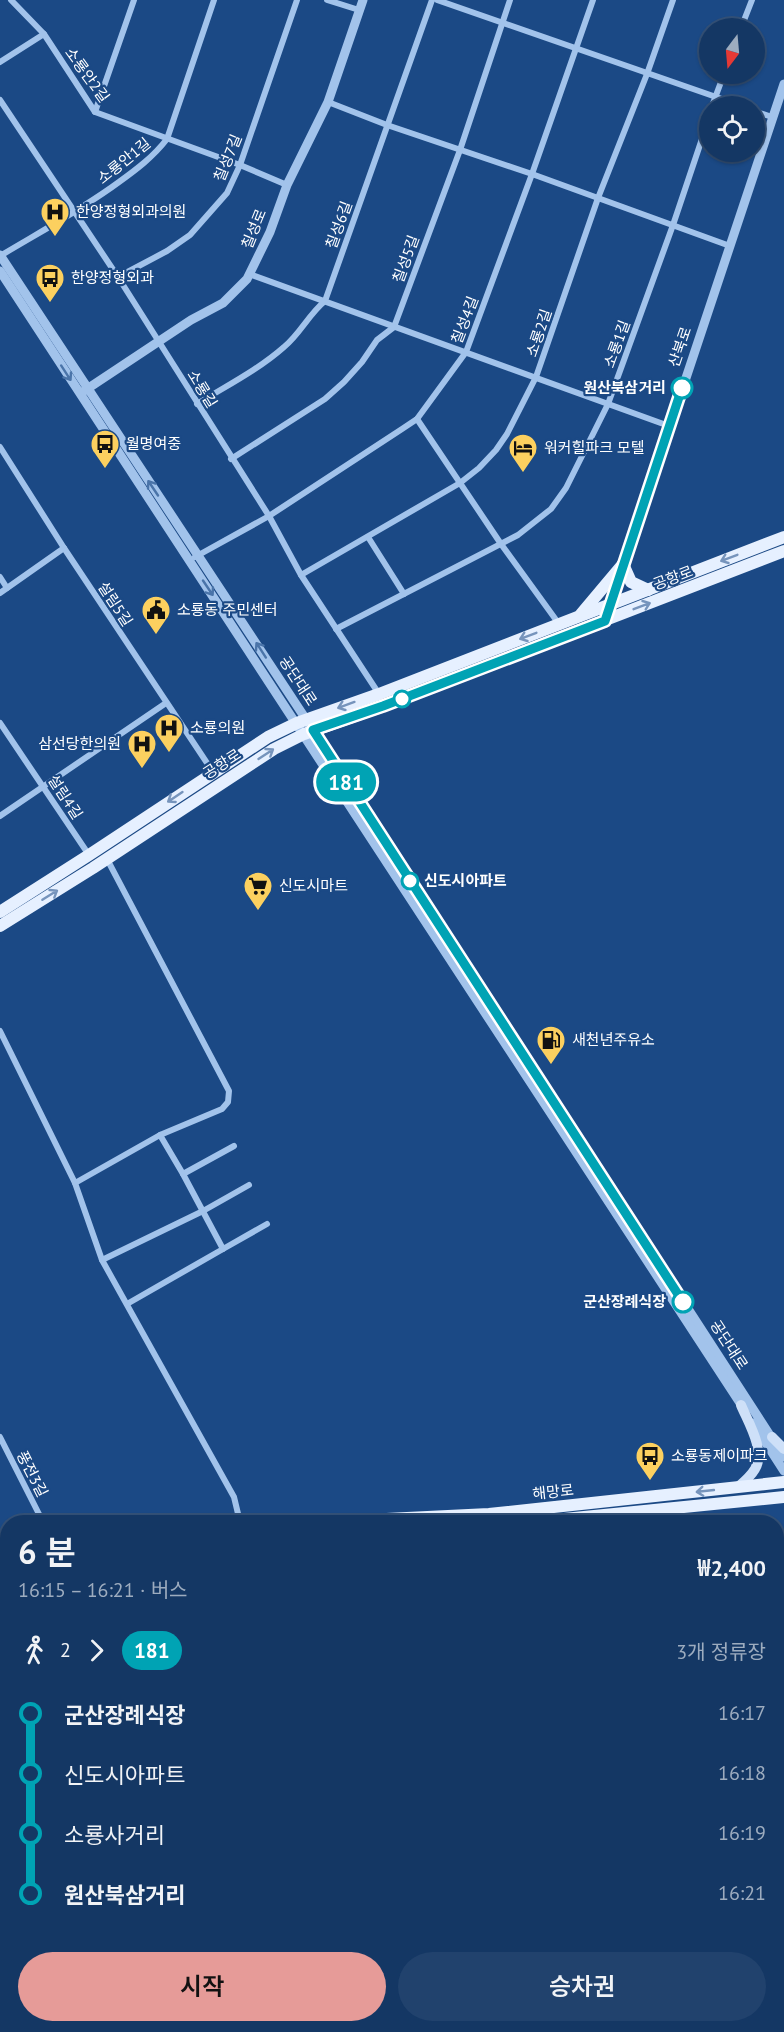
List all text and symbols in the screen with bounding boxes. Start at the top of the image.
north arrow [699,18,765,84]
map controls [699,18,765,162]
street label: 소룡안2길 [61,43,114,106]
button: locate [699,96,765,162]
street label: 칠성7길 [209,131,246,184]
street label: 소룡안1길 [93,133,154,188]
hospital icon: 한양정형외과의원 [39,196,71,238]
street label: 칠성6길 [321,198,356,251]
place label: 한양정형외과의원 [76,202,186,221]
street label: 칠성로 [237,206,270,252]
street label: 칠성5길 [388,232,423,285]
bus stop icon: 한양정형외과 [34,262,66,304]
place label: 한양정형외과 [71,268,154,287]
street label: 칠성4길 [447,293,482,346]
street label: 소룡2길 [521,306,556,359]
street label: 소룡1길 [599,317,634,370]
street label: 산북로 [664,324,695,370]
one-way arrow [60,364,72,381]
street label: 소룡길 [183,366,221,411]
marker: 원산북삼거리 [671,377,693,399]
place label: 원산북삼거리 [583,378,666,397]
bus stop icon: 월명여중 [89,428,121,470]
hotel icon: 워커힐파크 모텔 [507,432,539,474]
place label: 월명여중 [126,434,181,453]
place label: 워커힐파크 모텔 [544,438,645,457]
one-way arrow [147,480,159,497]
one-way arrow [721,553,739,564]
street label: 공항로 [650,561,696,594]
street label: 설림5길 [94,578,137,630]
one-way arrow [202,580,214,596]
public building icon: 소룡동 주민센터 [140,594,172,636]
place label: 소룡동 주민센터 [177,600,278,619]
one-way arrow [632,600,651,611]
one-way arrow [519,631,538,642]
one-way arrow [254,642,267,659]
street label: 공단대로 [275,652,321,709]
unlabelled marker [393,690,411,708]
one-way arrow [337,701,356,712]
hospital icon: 소룡의원 [153,712,185,754]
place label: 소룡의원 [190,718,245,737]
hospital icon: 삼선당한의원 [126,728,158,770]
place label: 삼선당한의원 [38,734,121,753]
street label: 공항로 [199,744,244,783]
one-way arrow [257,748,274,760]
line badge: 181 [312,762,380,802]
text: 181 [328,769,364,796]
street label: 설림4길 [44,771,87,823]
one-way arrow [167,792,184,804]
supermarket icon: 신도시마트 [242,870,274,912]
place label: 신도시아파트 [424,871,507,890]
marker: 신도시아파트 [401,872,419,890]
place label: 신도시마트 [279,876,348,895]
one-way arrow [41,889,58,901]
fuel station icon: 새천년주유소 [535,1024,567,1066]
place label: 새천년주유소 [572,1030,655,1049]
marker: 군산장례식장 [672,1291,694,1313]
place label: 군산장례식장 [583,1292,666,1311]
street label: 공단대로 [706,1316,752,1373]
bus stop icon: 소룡동제이파크 [634,1440,666,1482]
place label: 소룡동제이파크 [671,1446,768,1465]
street label: 풍전3길 [13,1447,52,1500]
street label: 해망로 [531,1480,575,1503]
one-way arrow [696,1486,715,1497]
text: 6 분 [18,1530,75,1573]
text: ₩2,400 [698,1554,766,1582]
text: 16:15 – 16:21 · 버스 [18,1577,187,1603]
icon: walk [18,1634,51,1667]
icon: forward [80,1634,113,1667]
text: 2 [60,1637,71,1663]
text: 181 [134,1637,170,1664]
text: 3개 정류장 [676,1639,766,1665]
text: 16:17 [718,1700,766,1726]
text: 군산장례식장 [64,1701,185,1729]
text: 16:18 [718,1760,766,1786]
text: 신도시아파트 [64,1761,185,1789]
text: 16:19 [718,1820,766,1846]
text: 소룡사거리 [64,1821,165,1849]
text: 16:21 [718,1880,766,1906]
text: 원산북삼거리 [64,1881,185,1909]
button: 시작 [18,1952,386,2021]
button: 승차권 [398,1952,766,2021]

